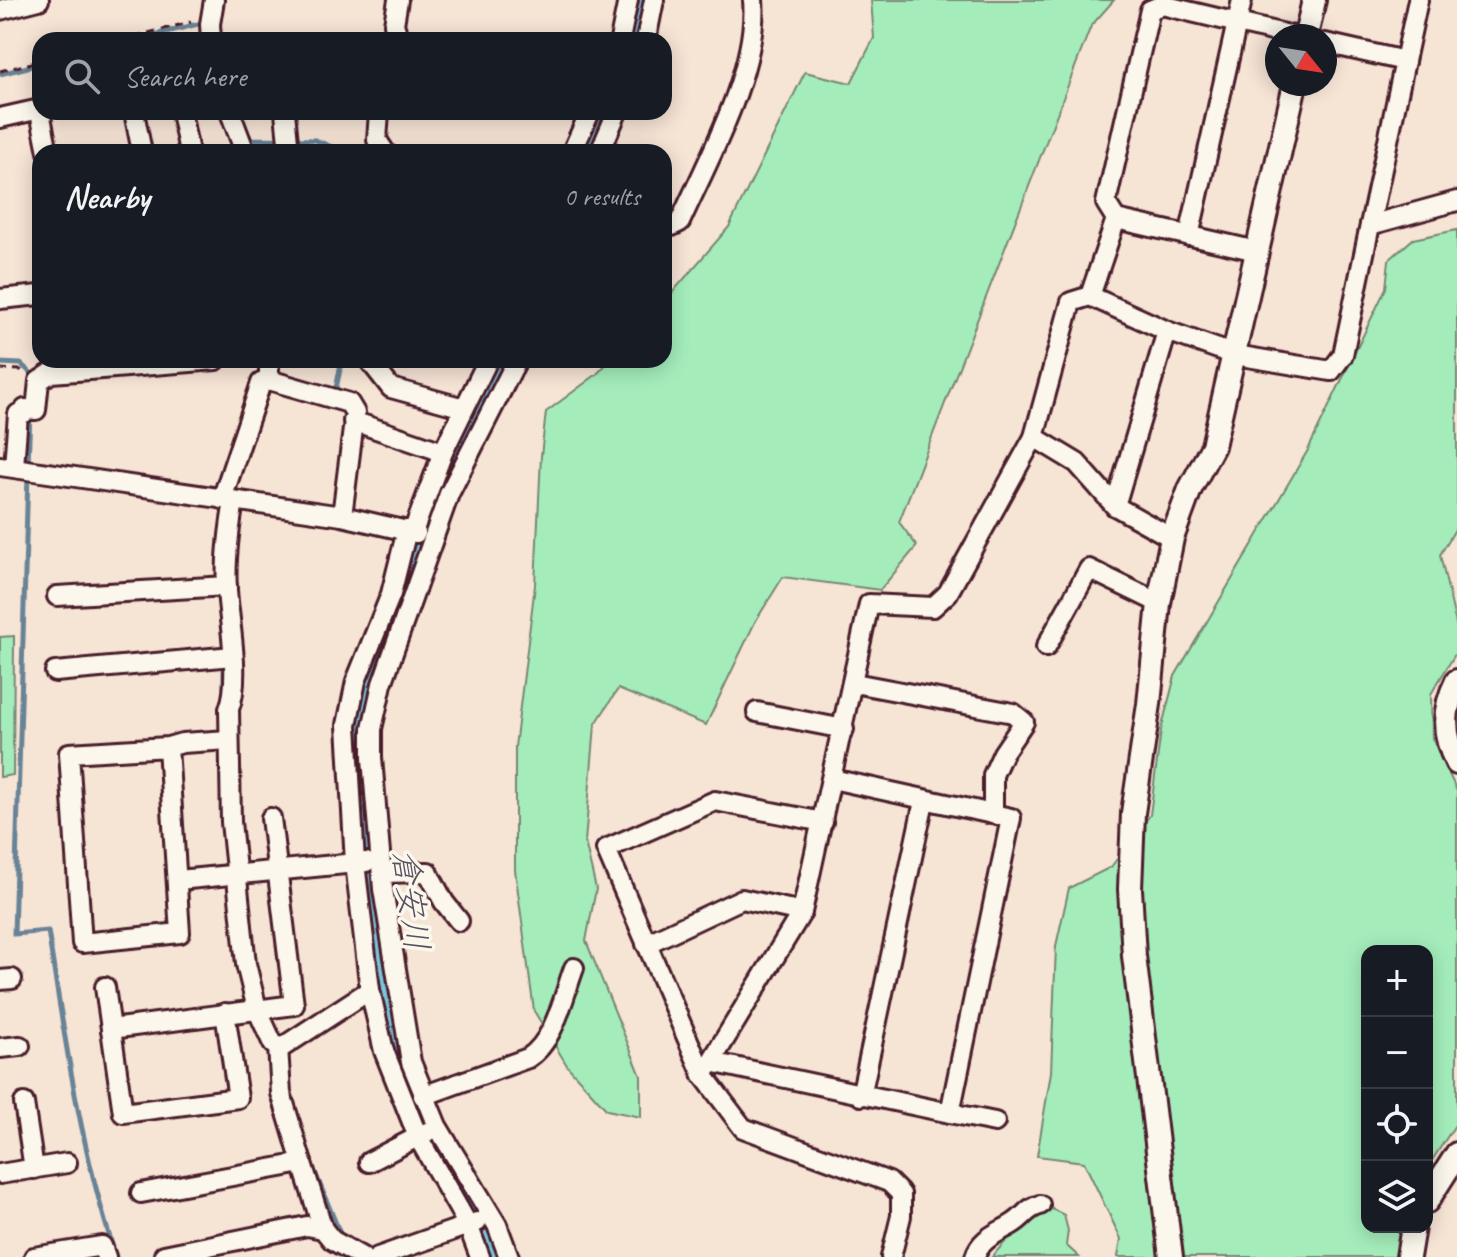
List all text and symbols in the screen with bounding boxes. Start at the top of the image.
north arrow [1265,24,1337,96]
search box [32,32,672,120]
icon: search [60,54,104,98]
text: Search here [124,57,246,95]
text: Nearby [64,175,150,218]
text: 0 results [564,180,640,213]
water label: 倉安川 [384,847,439,953]
map controls [1361,945,1433,1233]
button: + [1361,945,1433,1017]
button: − [1361,1017,1433,1089]
button: locate [1361,1089,1433,1161]
button: layers [1361,1161,1433,1233]

